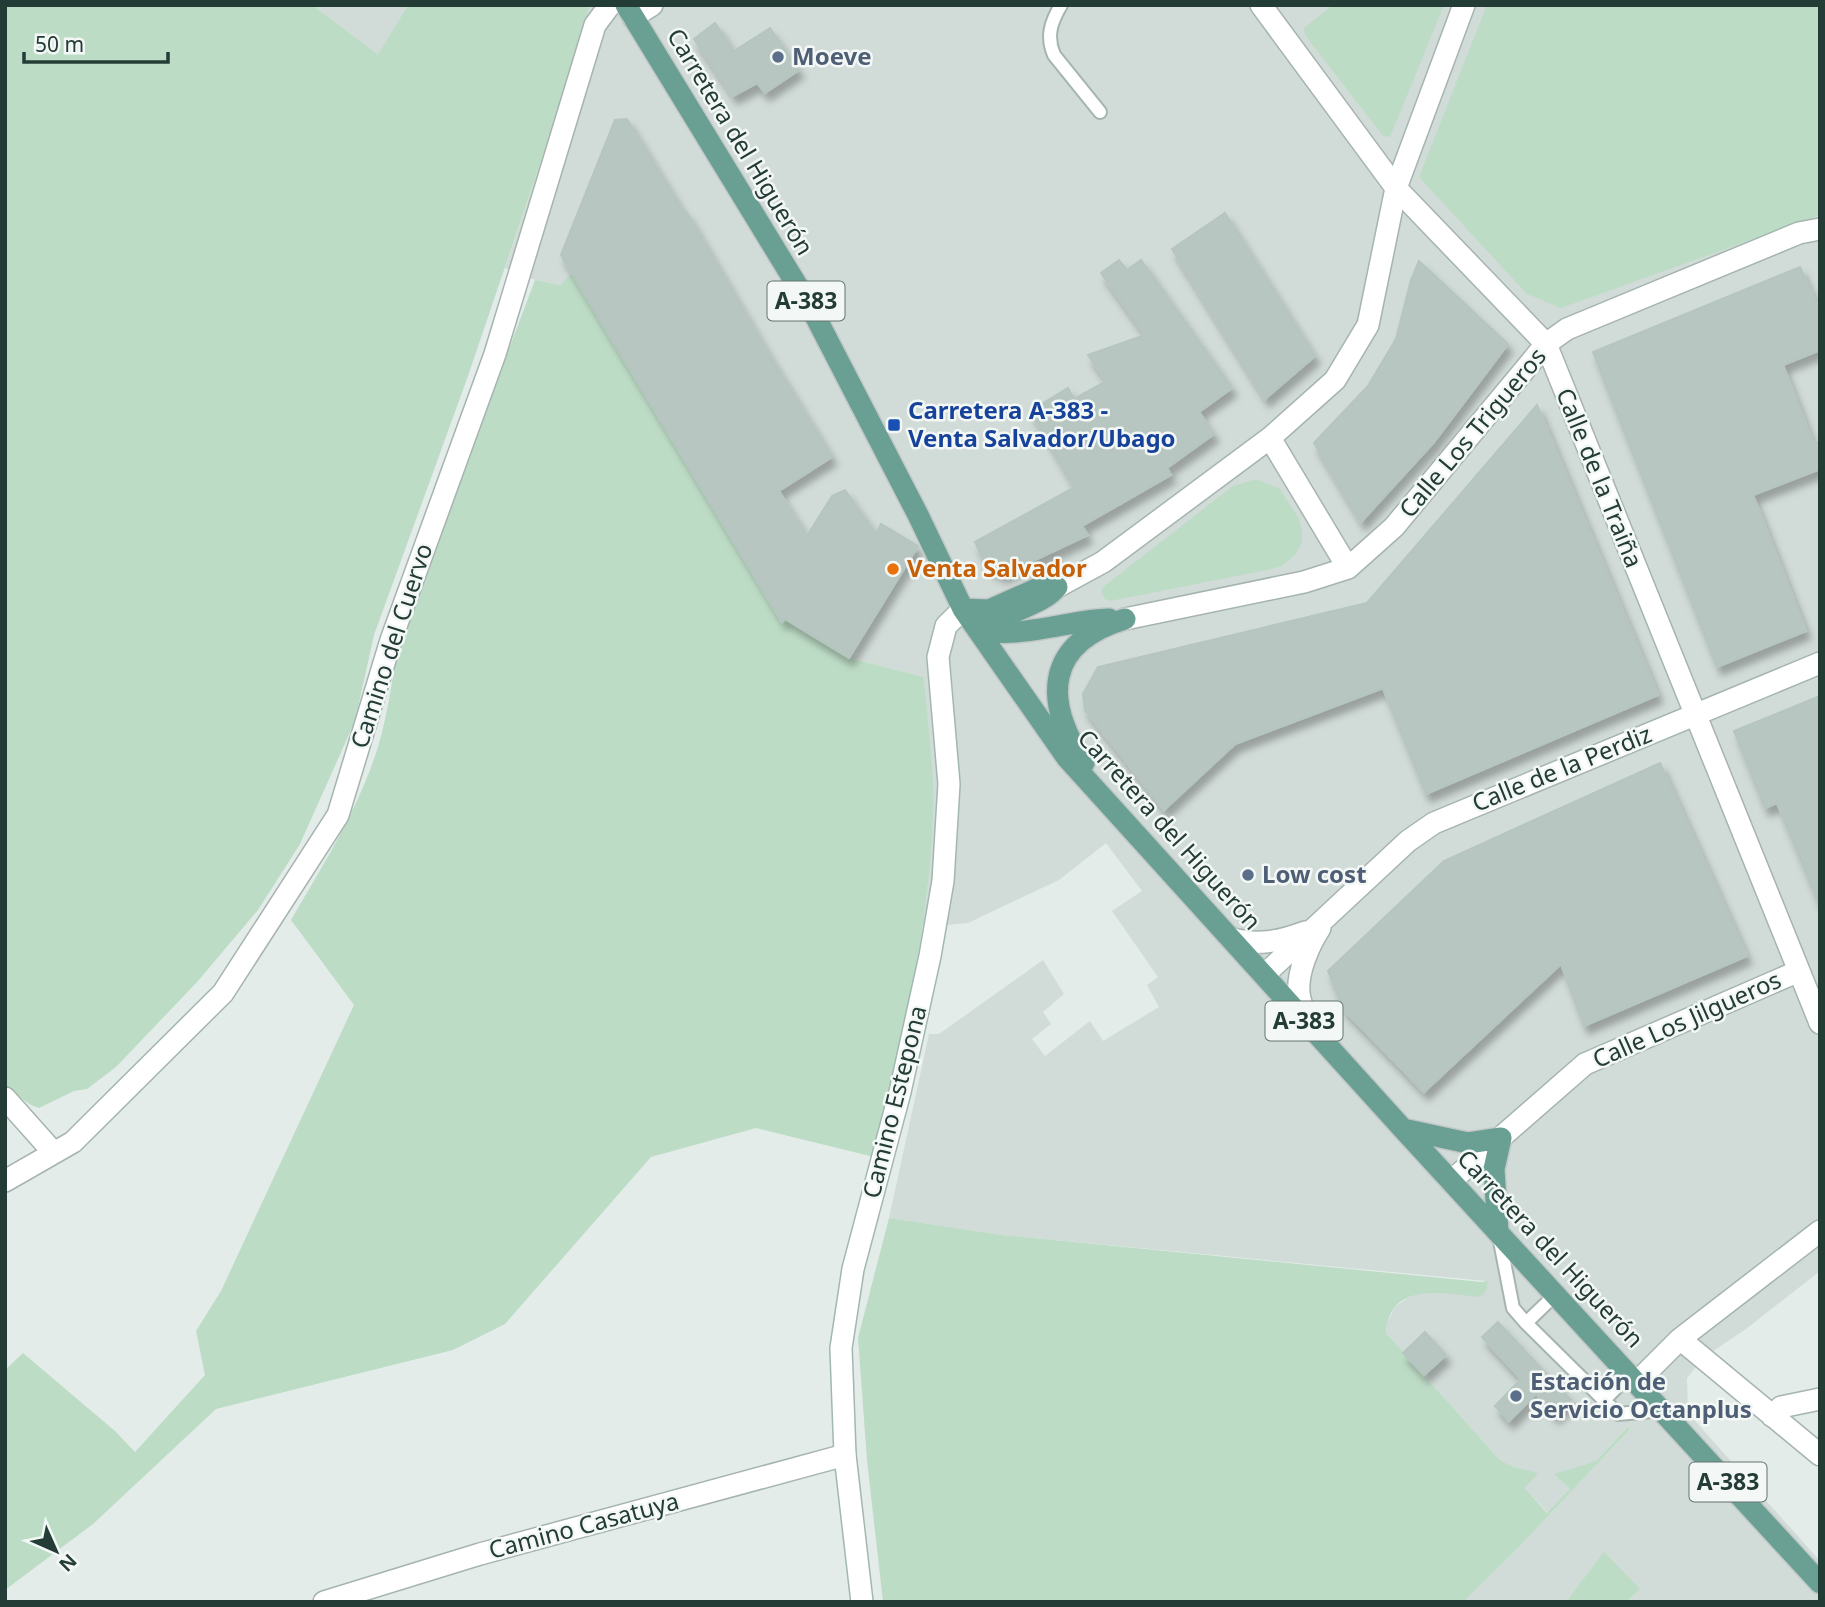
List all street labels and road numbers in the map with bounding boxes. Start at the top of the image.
street label: Carretera del Higuerón [660,22,822,261]
road number: A-383 [768,282,844,320]
street label: Calle Los Trigueros [1391,340,1553,524]
street label: Calle de la Traiña [1549,383,1651,572]
street label: Camino del Cuervo [342,539,439,752]
street label: Calle de la Perdiz [1467,717,1656,819]
street label: Carretera del Higuerón [1071,722,1269,936]
street label: Calle Los Jilgueros [1587,962,1786,1075]
street label: Camino Estepona [854,1002,933,1201]
road number: A-383 [1266,1002,1342,1040]
street label: Carretera del Higuerón [1451,1142,1652,1354]
road number: A-383 [1690,1462,1766,1502]
street label: Camino Casatuya [485,1483,682,1566]

